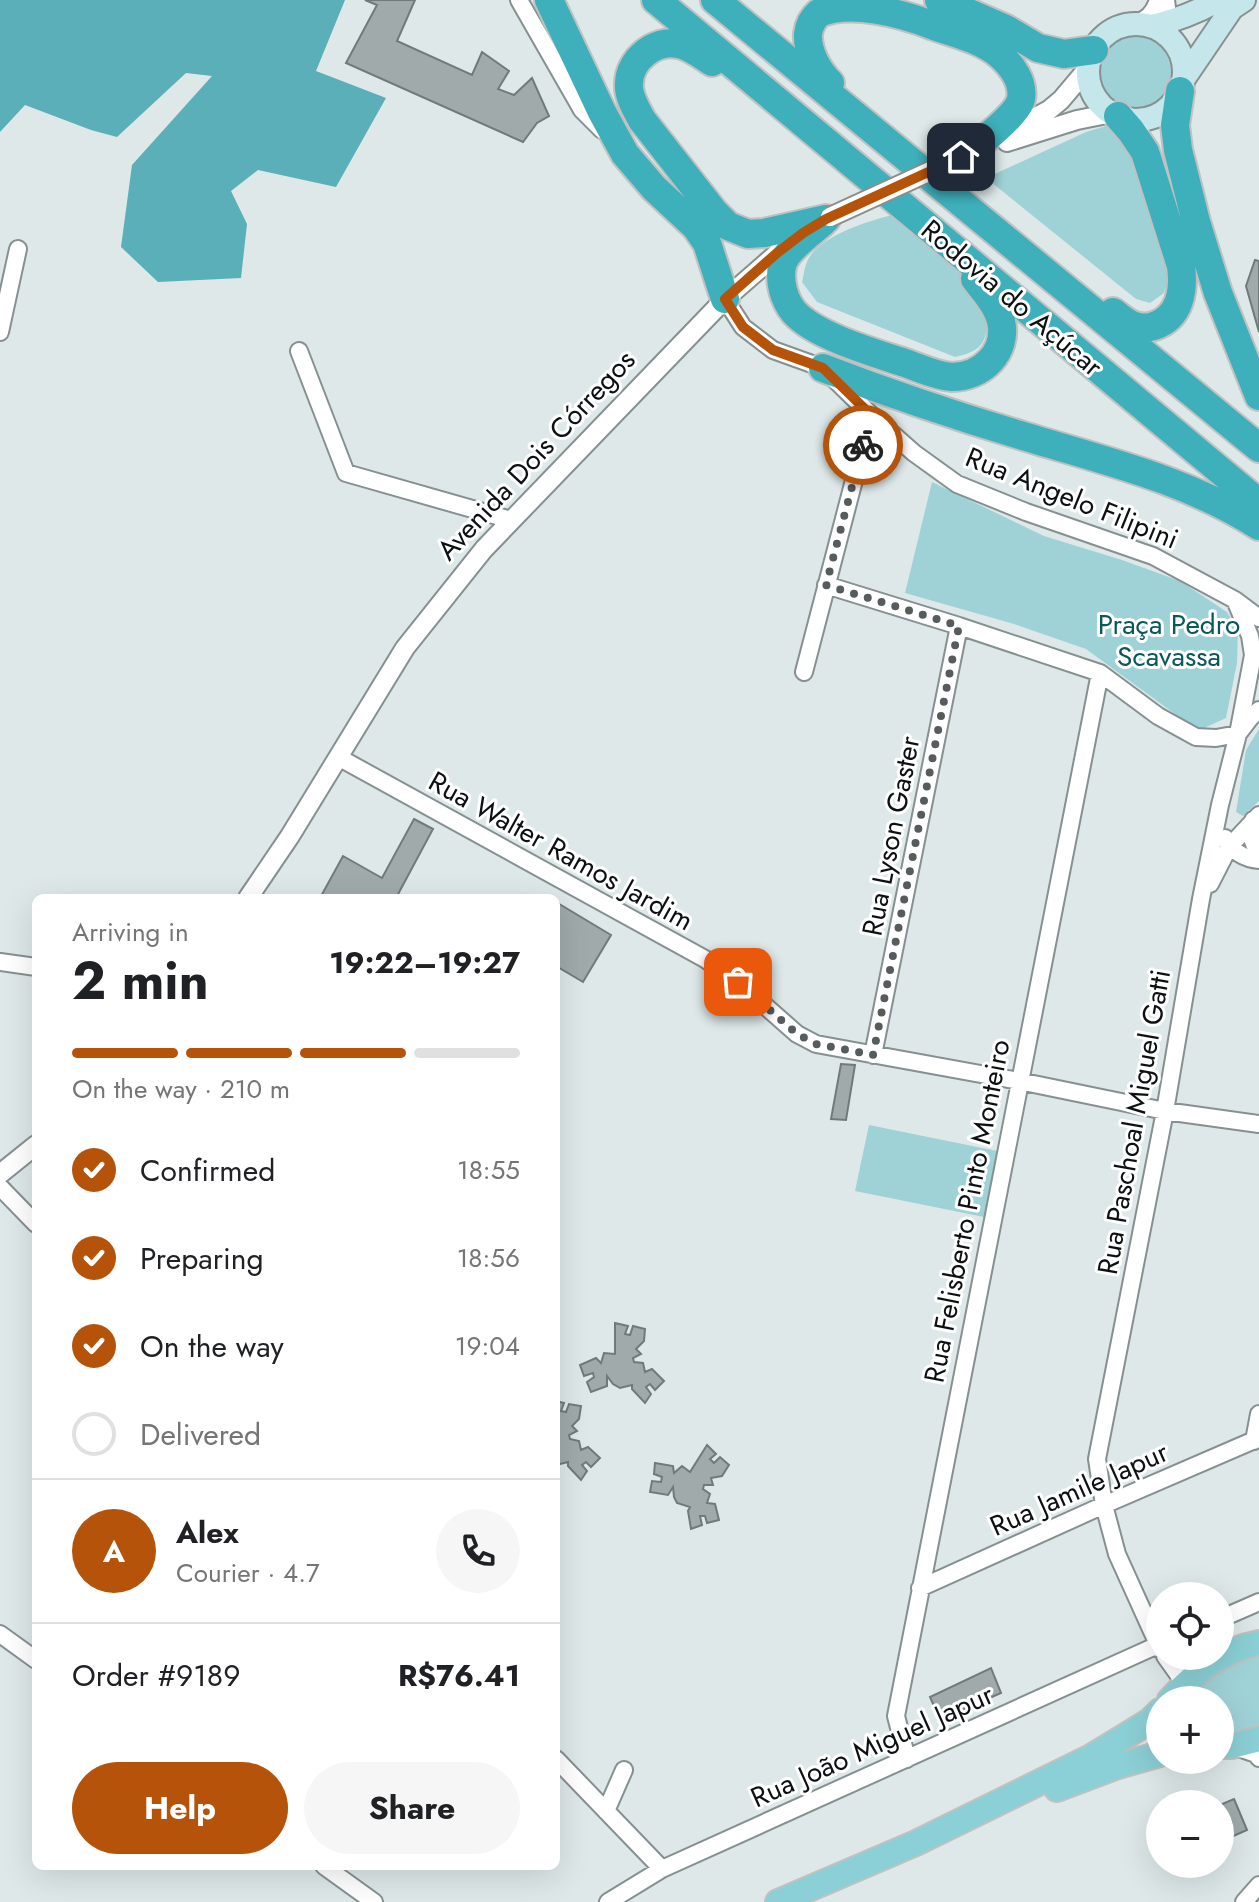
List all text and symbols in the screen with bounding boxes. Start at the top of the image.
pin [927,123,995,191]
icon: home [939,135,983,179]
street label: Rodovia do Açúcar [912,210,1112,387]
street label: Avenida Dois Córregos [427,341,645,569]
courier [823,405,903,485]
icon: bike [841,423,885,467]
street label: Rua Angelo Filipini [959,437,1185,559]
park label: Praça Pedro Scavassa [1098,604,1240,677]
street label: Rua Lyson Gaster [852,732,931,939]
street label: Rua Walter Ramos Jardim [421,761,701,941]
text: Arriving in [72,913,189,951]
text: 19:22–19:27 [329,941,520,984]
text: 2 min [72,943,209,1019]
pin [704,948,772,1016]
icon: bag [716,960,760,1004]
street label: Rua Paschoal Miguel Gatti [1087,966,1181,1278]
street label: Rua Felisberto Pinto Monteiro [914,1036,1020,1386]
text: On the way · 210 m [72,1070,290,1108]
icon: check [72,1148,116,1192]
text: Confirmed [140,1149,275,1192]
text: 18:55 [457,1151,520,1189]
icon: check [72,1236,116,1280]
text: Preparing [140,1237,264,1280]
text: 18:56 [457,1239,520,1277]
icon: check [72,1324,116,1368]
text: On the way [140,1325,284,1368]
text: 19:04 [455,1327,520,1365]
text: Delivered [140,1413,261,1456]
street label: Rua Jamile Japur [983,1431,1175,1547]
button: phone [436,1509,520,1593]
text: Alex [176,1511,239,1554]
text: A [103,1530,125,1573]
text: Courier · 4.7 [176,1554,320,1592]
map controls [1146,1582,1234,1878]
button: locate [1146,1582,1234,1670]
text: Order #9189 [72,1654,240,1697]
text: R$76.41 [398,1654,520,1697]
street label: Rua João Miguel Japur [744,1674,1000,1818]
button: + [1146,1686,1234,1774]
button: Help [72,1762,288,1854]
button: Share [304,1762,520,1854]
button: − [1146,1790,1234,1878]

